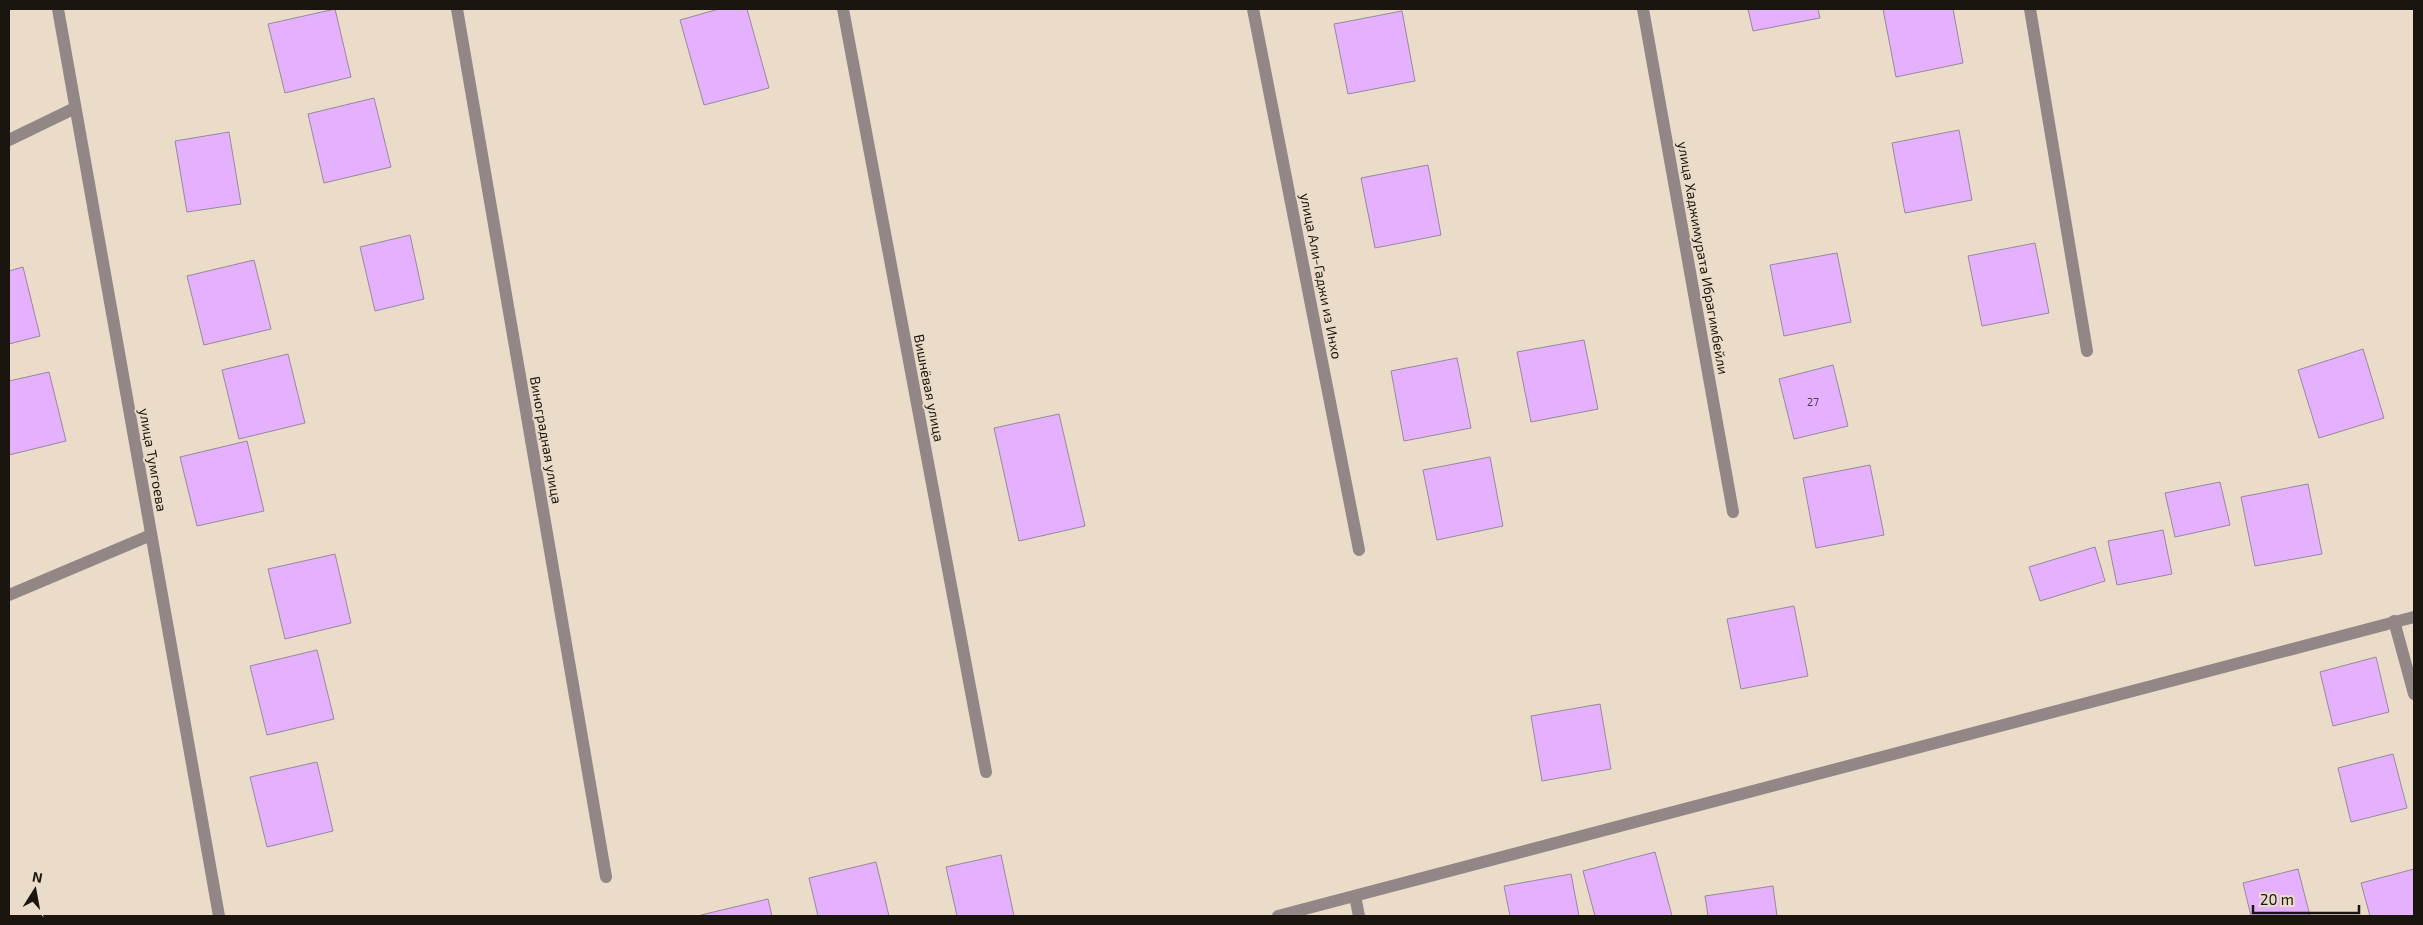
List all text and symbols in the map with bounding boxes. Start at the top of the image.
street label: улица Хаджимурата Ибрагимбейли [1675,140,1732,376]
street label: улица Али-Гаджи из Инхо [1297,191,1346,360]
street label: Вишнёвая улица [911,333,948,443]
street label: Виноградная улица [527,375,566,505]
house number: 27 [1807,395,1819,408]
street label: улица Тумгоева [136,407,171,513]
north arrow [10,865,60,915]
text: N [31,867,44,886]
scale bar [2253,882,2359,914]
text: 20 m [2260,890,2294,908]

